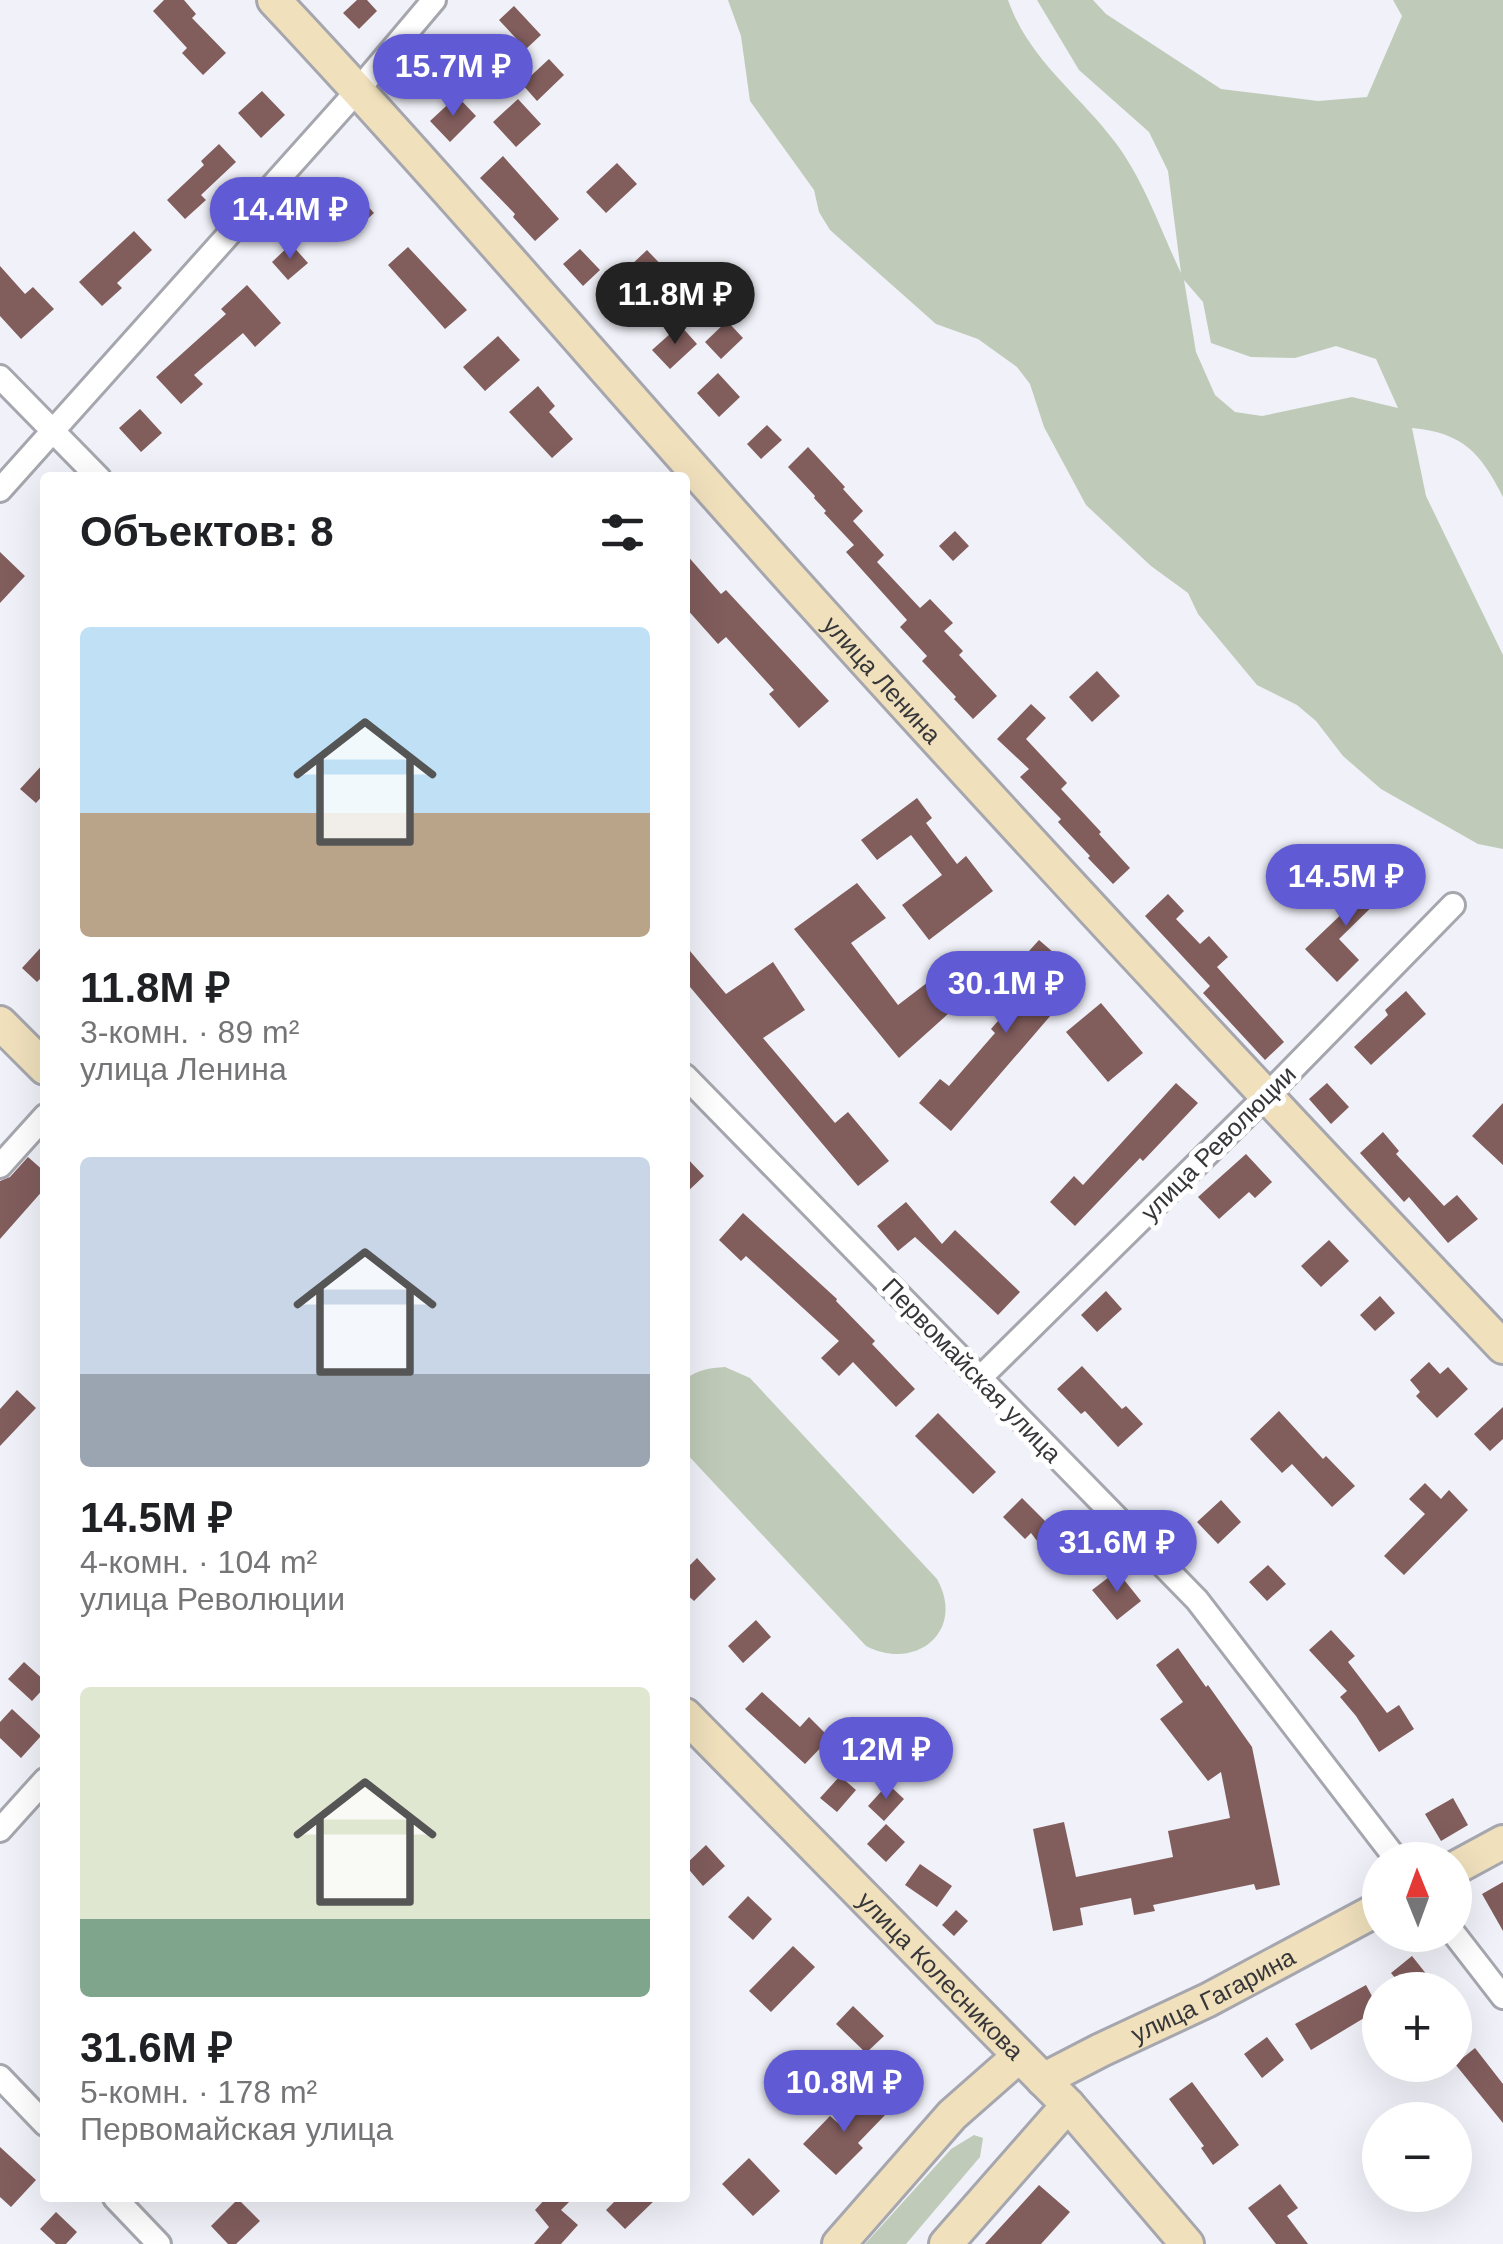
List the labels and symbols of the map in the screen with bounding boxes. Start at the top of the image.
pin: 15.7M ₽ [361,34,545,119]
pin: 14.4M ₽ [198,177,382,262]
pin: 11.8M ₽ [583,262,767,347]
street label: улица Ленина [818,610,947,749]
pin: 14.5M ₽ [1254,844,1438,929]
pin: 30.1M ₽ [914,951,1098,1036]
street label: улица Революции [1135,1060,1301,1226]
street label: Первомайская улица [877,1272,1067,1468]
pin: 31.6M ₽ [1025,1510,1209,1595]
pin: 12M ₽ [816,1717,956,1802]
north arrow [1362,1842,1472,1952]
street label: улица Колесникова [852,1886,1029,2065]
street label: улица Гагарина [1127,1942,1300,2048]
pin: 10.8M ₽ [752,2050,936,2135]

